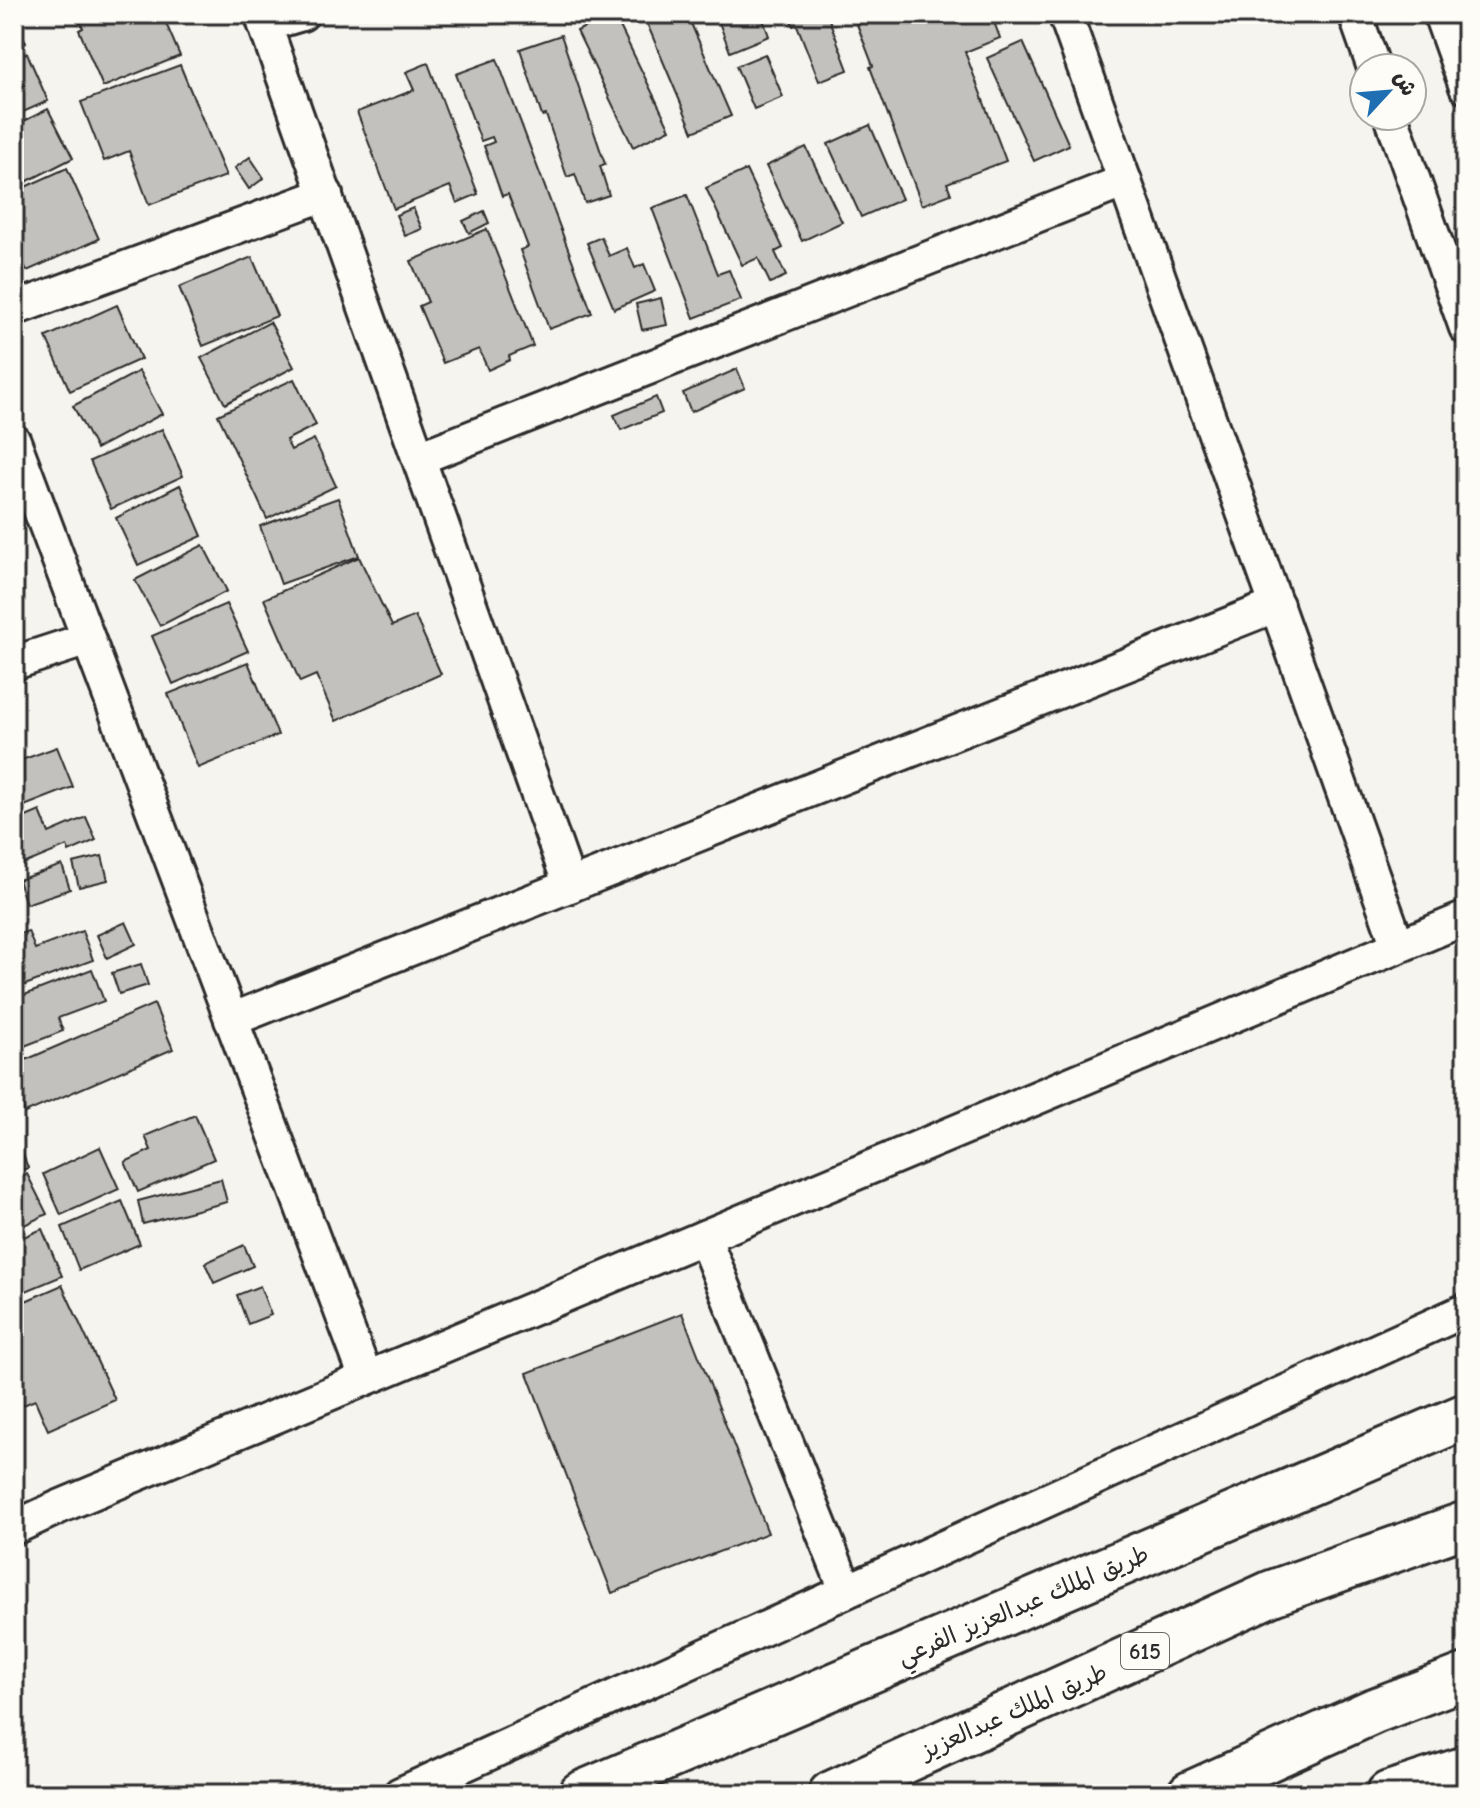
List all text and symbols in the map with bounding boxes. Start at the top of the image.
north arrow [1348,52,1428,132]
text: ش [1388,67,1422,100]
street label: طريق الملك عبدالعزيز الفرعي [893,1539,1156,1677]
road number: 615 [1121,1633,1169,1669]
street label: طريق الملك عبدالعزيز [915,1657,1111,1765]

